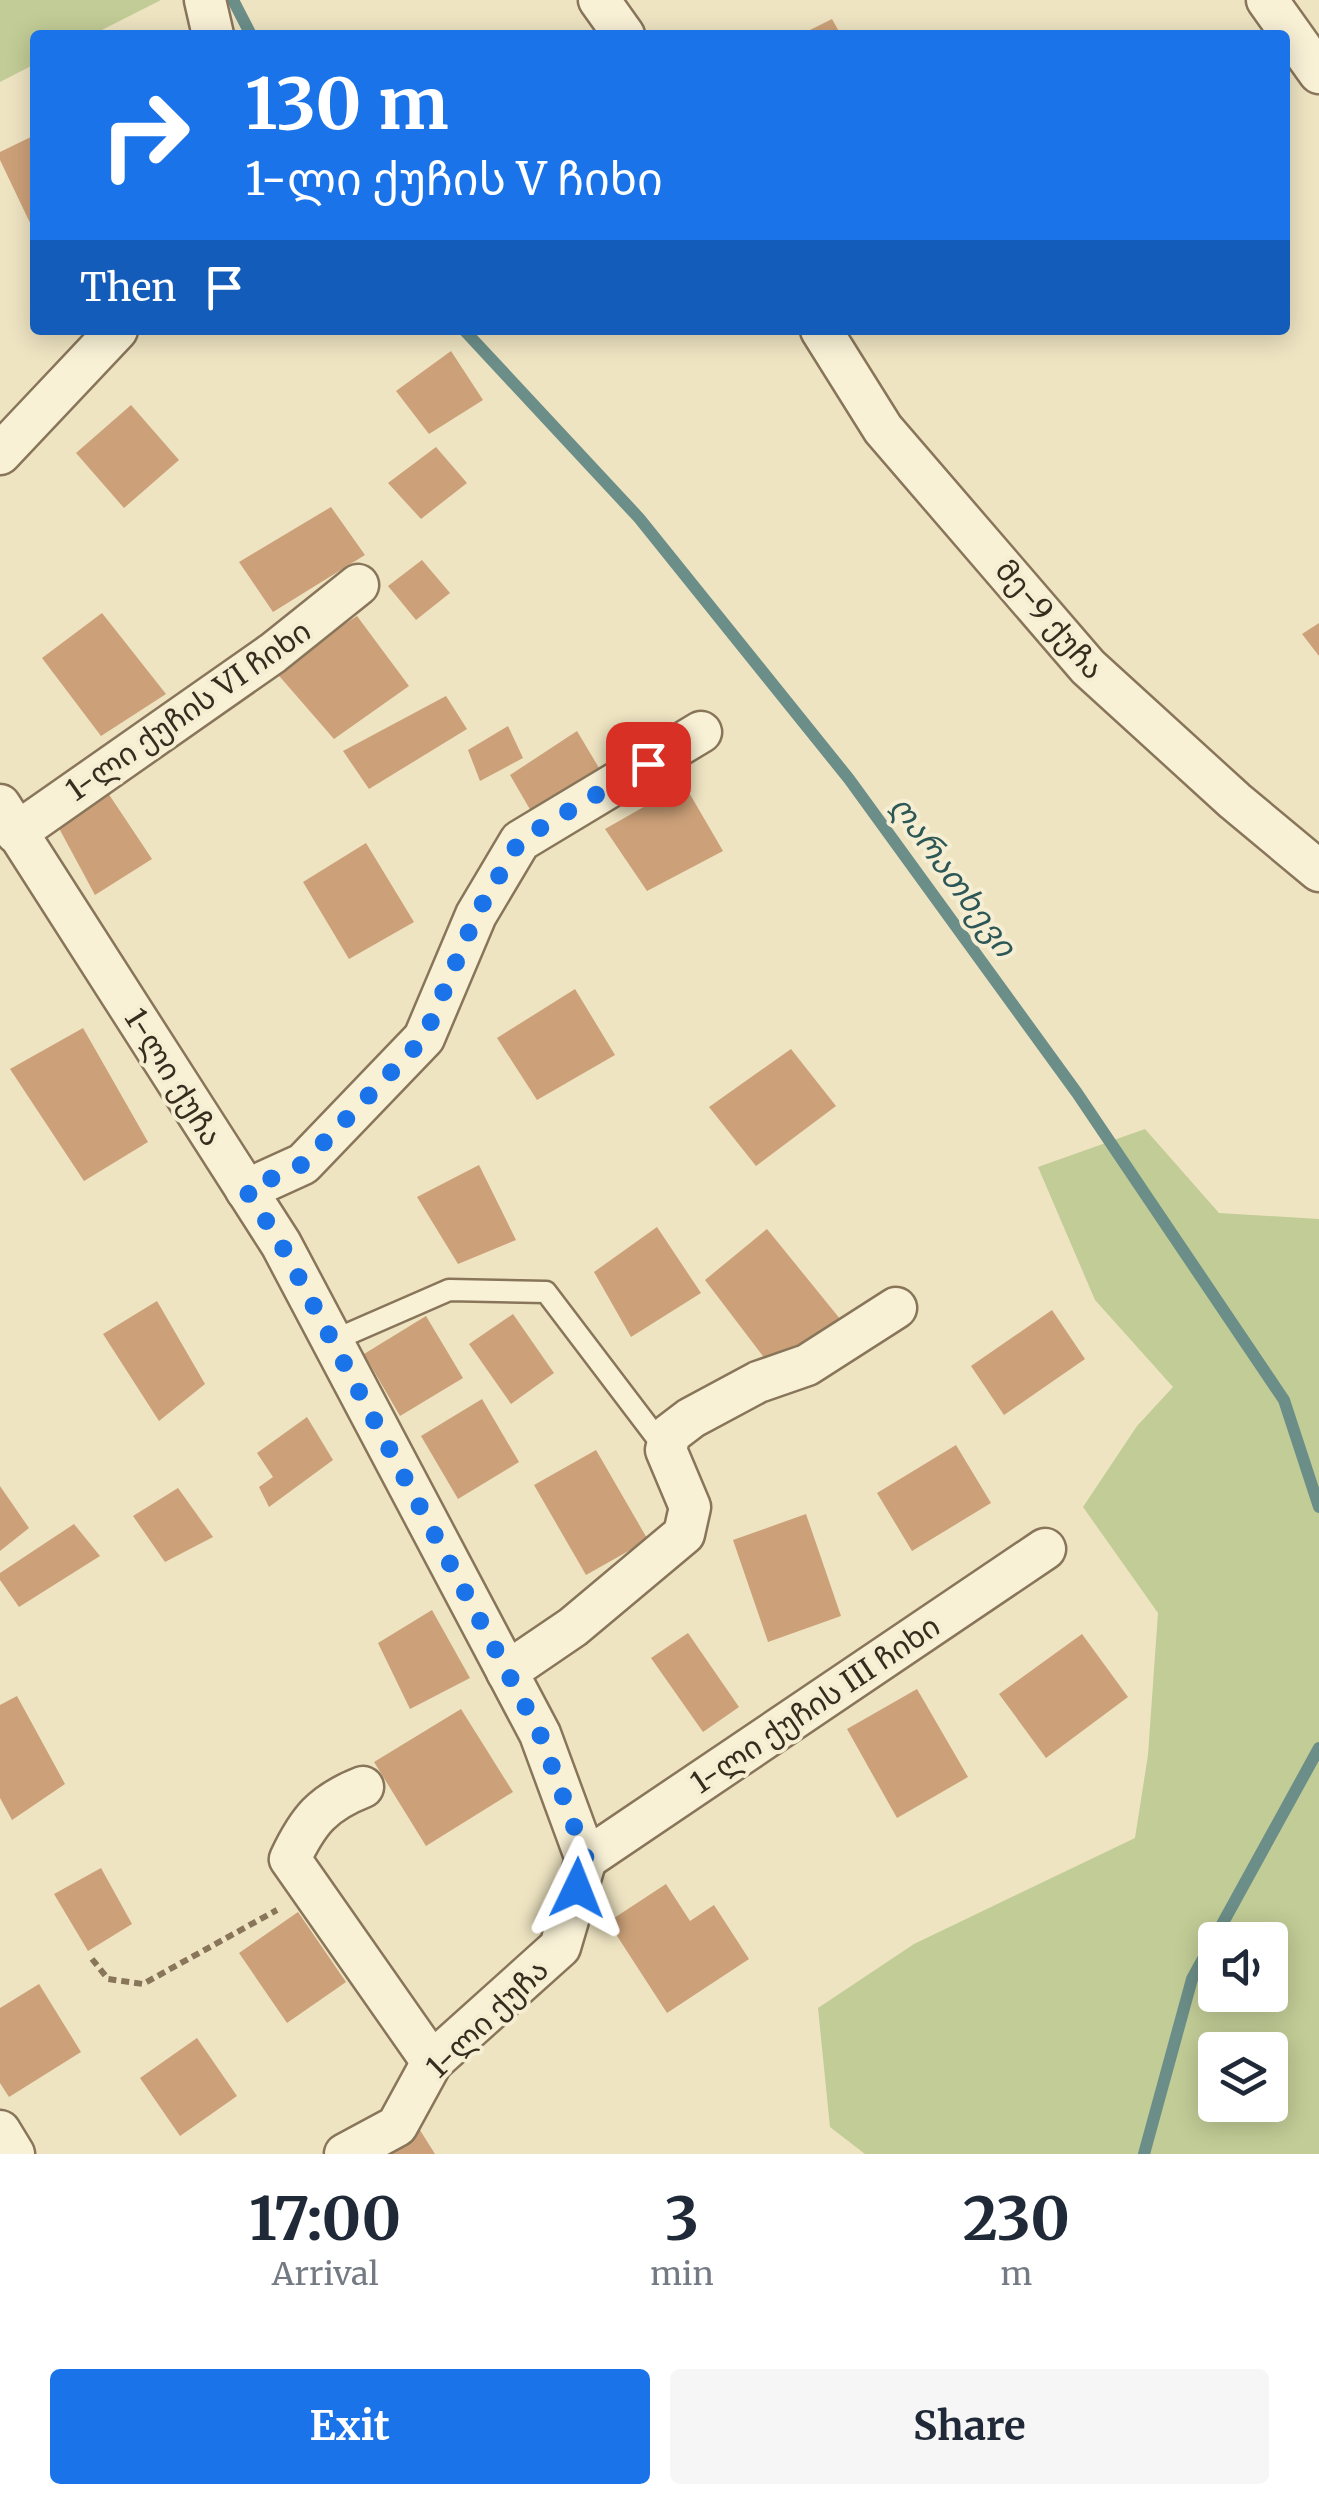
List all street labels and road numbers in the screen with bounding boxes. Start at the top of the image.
street label: მე-9 ქუჩა [988,551,1112,687]
street label: 1-ლი ქუჩის VI ჩიხი [58,611,318,809]
street label: 1-ლი ქუჩა [117,1001,231,1153]
street label: 1-ლი ქუჩის III ჩიხი [683,1607,947,1801]
street label: 1-ლი ქუჩა [418,1950,556,2086]

